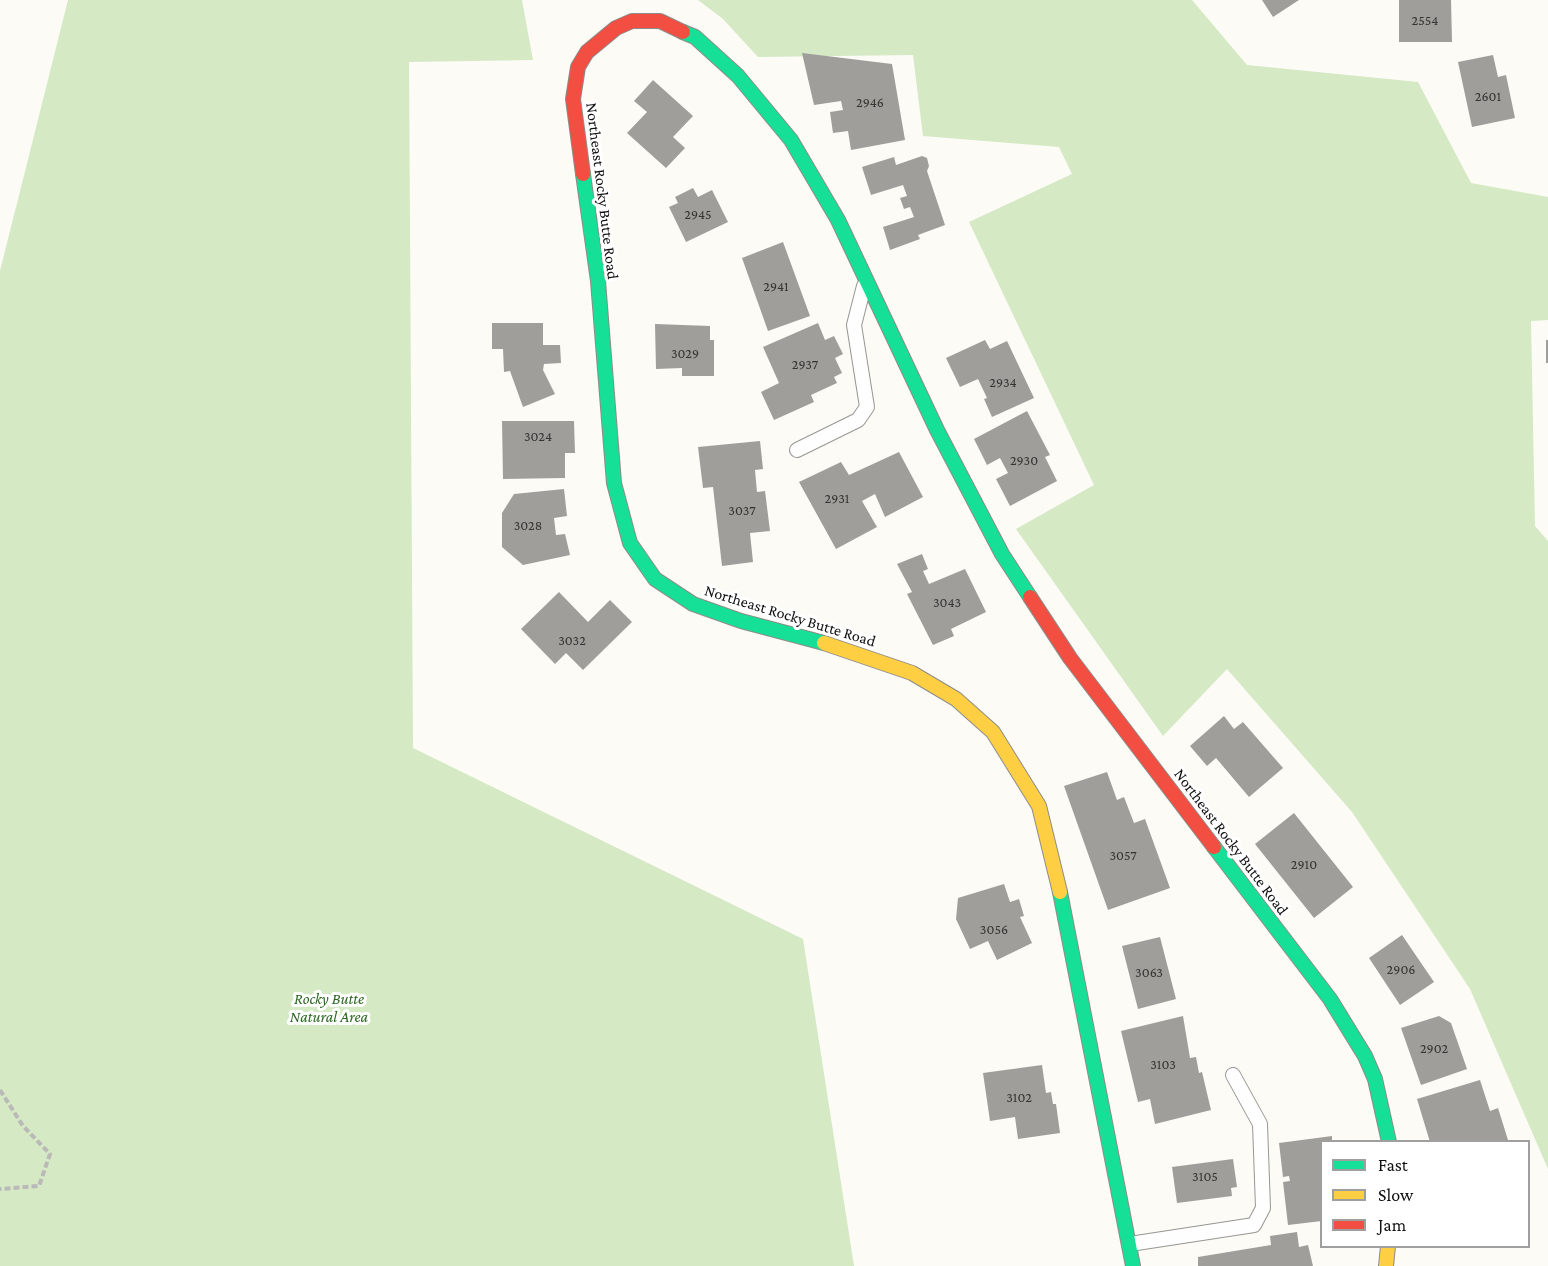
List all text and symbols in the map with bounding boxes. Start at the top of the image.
house number: 2554 [1412,13,1438,29]
house number: 2601 [1475,89,1501,105]
house number: 2946 [856,95,884,111]
street label: Northeast Rocky Butte Road [582,101,622,281]
house number: 2945 [684,207,712,223]
house number: 2941 [763,279,789,295]
house number: 3029 [671,346,699,362]
house number: 2937 [792,357,818,373]
house number: 2934 [989,375,1017,391]
house number: 3024 [524,429,552,445]
house number: 2930 [1010,453,1038,469]
house number: 2931 [825,491,849,507]
house number: 3037 [728,503,756,519]
house number: 3028 [514,518,542,534]
street label: Northeast Rocky Butte Road [702,581,878,651]
house number: 3043 [933,595,961,611]
house number: 3032 [558,633,586,649]
street label: Northeast Rocky Butte Road [1170,765,1292,919]
house number: 3057 [1109,848,1137,864]
house number: 2910 [1291,857,1317,873]
house number: 3056 [980,922,1008,938]
house number: 2906 [1387,962,1415,978]
house number: 3063 [1135,965,1163,981]
park label: Rocky Butte Natural Area [290,989,368,1027]
house number: 2902 [1420,1041,1448,1057]
house number: 3103 [1150,1057,1176,1073]
house number: 3102 [1006,1090,1032,1106]
legend [1320,1140,1530,1248]
text: Fast [1378,1155,1408,1175]
house number: 3105 [1192,1169,1218,1185]
text: Slow [1378,1185,1413,1205]
text: Jam [1378,1215,1406,1235]

